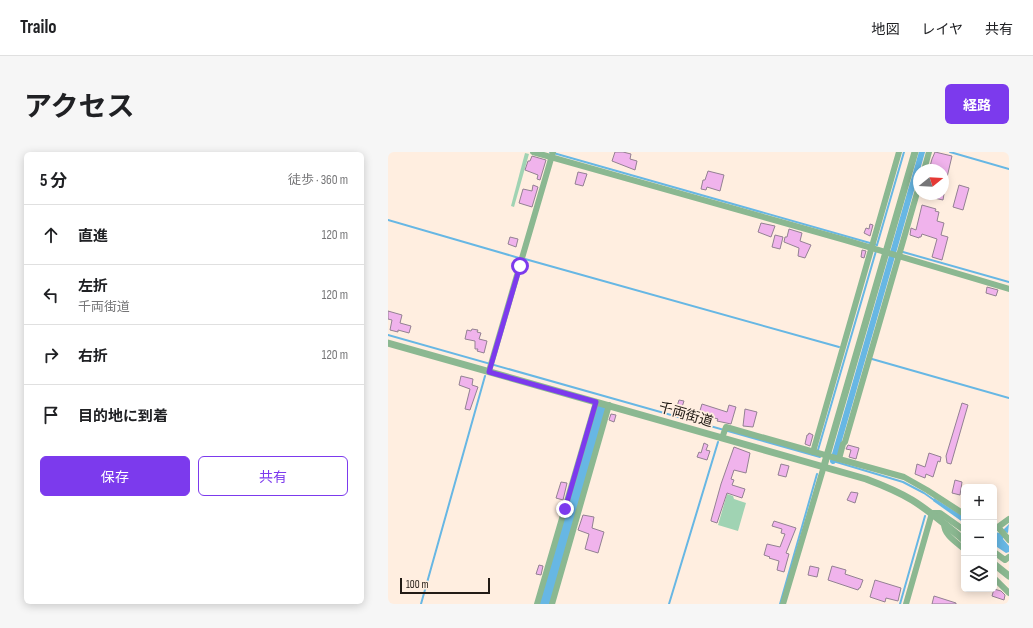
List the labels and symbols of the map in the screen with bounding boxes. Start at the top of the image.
north arrow [913,164,949,200]
route start [511,257,529,275]
street label: 千両街道 [657,399,715,430]
route end [556,500,574,518]
scale bar [400,576,490,595]

